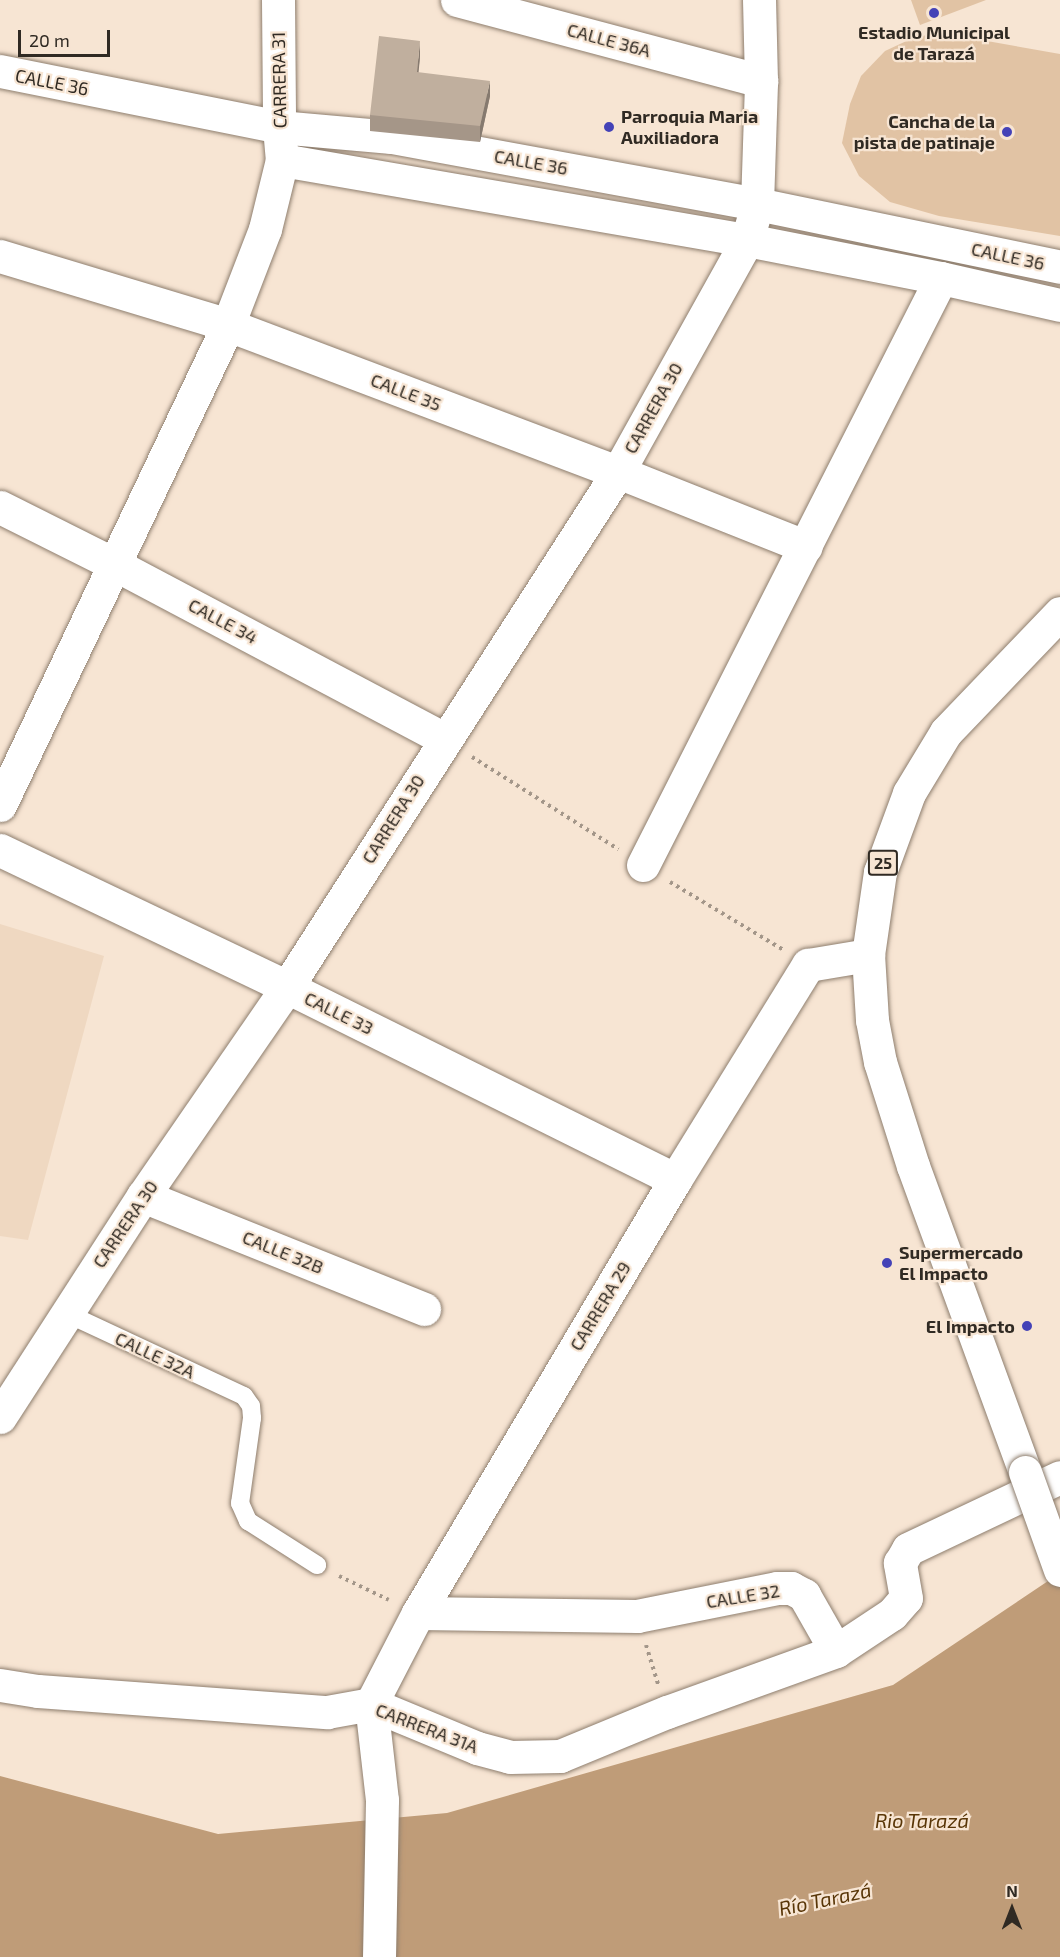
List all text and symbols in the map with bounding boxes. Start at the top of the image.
marker: Estadio Municipal de Tarazá [927,6,941,20]
scale bar [21,18,112,56]
street label: CALLE 36A [565,18,653,62]
place label: Estadio Municipal de Tarazá [858,22,1010,64]
text: 20 m [29,29,70,51]
street label: CARRERA 31 [267,31,291,129]
street label: CALLE 36 [13,64,91,100]
place label: Parroquia Maria Auxiliadora [621,106,758,148]
place label: Cancha de la pista de patinaje [854,111,995,154]
marker: Parroquia Maria Auxiliadora [602,120,616,134]
marker: Cancha de la pista de patinaje [1000,125,1014,139]
street label: CALLE 36 [493,145,569,179]
street label: CALLE 36 [969,238,1047,274]
street label: CARRERA 30 [619,359,687,457]
street label: CALLE 35 [368,369,444,415]
street label: CALLE 34 [185,594,261,648]
street label: CARRERA 30 [357,770,429,868]
road number: 25 [866,850,900,876]
street label: CALLE 33 [301,987,377,1039]
street label: CARRERA 30 [88,1176,162,1272]
street label: CALLE 32B [239,1226,327,1278]
place label: Supermercado El Impacto [899,1242,1023,1284]
marker: Supermercado El Impacto [880,1256,894,1270]
street label: CARRERA 29 [565,1257,635,1355]
place label: El Impacto [925,1315,1015,1337]
marker: El Impacto [1020,1319,1034,1333]
street label: CALLE 32A [112,1327,198,1383]
street label: CALLE 32 [705,1580,781,1612]
street label: CARRERA 31A [372,1698,482,1758]
water label: Rio Tarazá [875,1808,969,1832]
water label: Río Tarazá [776,1877,874,1921]
north arrow [982,1879,1042,1939]
text: N [1006,1881,1018,1900]

